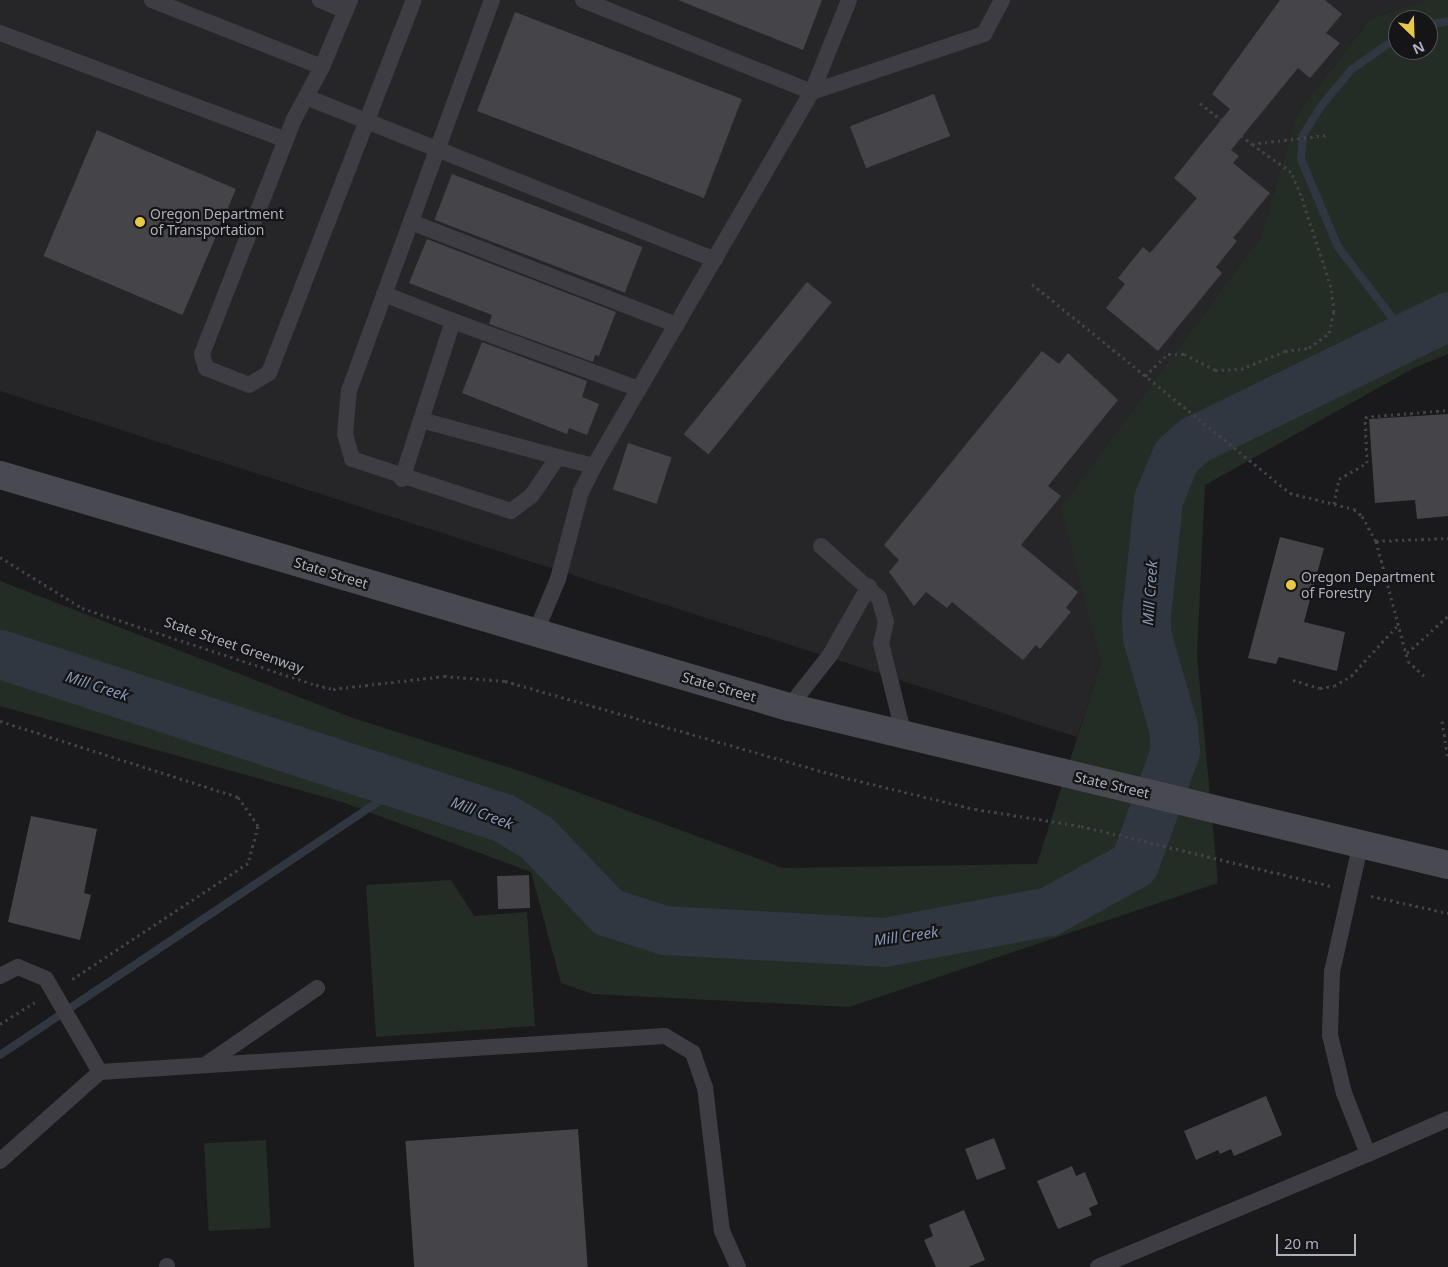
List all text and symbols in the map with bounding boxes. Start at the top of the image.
north arrow [1388,10,1438,60]
text: N [1410,37,1428,59]
place label: Oregon Department of Transportation [150,206,284,238]
marker: Oregon Department of Transportation [134,216,146,228]
street label: State Street [292,554,370,592]
water label: Mill Creek [1139,560,1161,626]
place label: Oregon Department of Forestry [1301,569,1435,602]
marker: Oregon Department of Forestry [1285,579,1297,591]
street label: State Street Greenway [162,613,306,677]
water label: Mill Creek [63,667,131,705]
street label: State Street [680,668,758,706]
street label: State Street [1073,768,1151,802]
water label: Mill Creek [448,793,516,833]
water label: Mill Creek [873,923,939,949]
scale bar [1278,1224,1358,1256]
text: 20 m [1284,1233,1319,1253]

